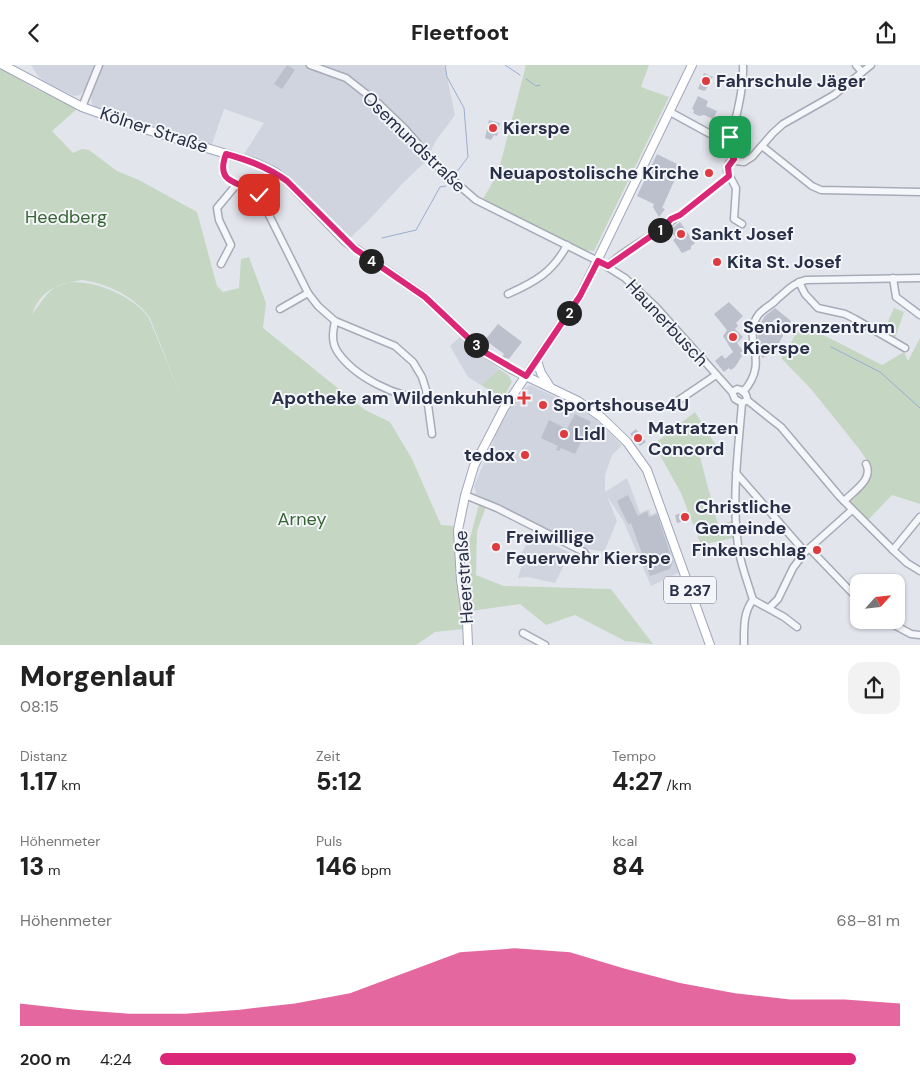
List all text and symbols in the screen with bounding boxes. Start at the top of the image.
text: Fleetfoot [411,18,509,47]
icon: back [20,19,48,47]
icon: share [872,19,900,47]
place label: Fahrschule Jäger [716,69,866,93]
marker: Fahrschule Jäger [700,75,712,87]
street label: Osemundstraße [357,86,471,198]
street label: Kölner Straße [97,101,211,159]
place label: Kierspe [503,116,570,140]
pin [709,116,751,158]
marker: Kierspe [487,122,499,134]
icon: arrive [716,123,744,151]
place label: Neuapostolische Kirche [490,161,699,185]
marker: Neuapostolische Kirche [703,167,715,179]
pin [238,174,280,216]
icon: check [245,181,273,209]
park label: Heedberg [25,205,107,229]
pin: 1 [648,217,672,243]
text: 1 [658,221,663,239]
place label: Sankt Josef [691,222,794,246]
marker: Sankt Josef [675,228,687,240]
pin: 4 [358,249,384,273]
place label: Kita St. Josef [727,250,842,274]
text: 4 [367,252,376,270]
marker: Kita St. Josef [711,256,723,268]
street label: Haunerbusch [620,274,714,372]
pin: 2 [556,301,582,325]
text: 2 [565,304,574,322]
place label: Seniorenzentrum Kierspe [743,315,895,360]
marker: Seniorenzentrum Kierspe [727,331,739,343]
pin: 3 [464,333,488,357]
text: 3 [472,336,481,354]
place label: Apotheke am Wildenkuhlen [271,386,514,410]
marker: Apotheke am Wildenkuhlen [518,392,530,404]
place label: Sportshouse4U [553,393,689,417]
marker: Sportshouse4U [537,399,549,411]
place label: Matratzen Concord [648,416,739,461]
place label: Lidl [574,422,606,446]
marker: Lidl [558,428,570,440]
marker: Matratzen Concord [632,432,644,444]
place label: tedox [464,443,515,467]
marker: tedox [519,449,531,461]
place label: Christliche Gemeinde [695,495,792,540]
park label: Arney [278,507,326,531]
marker: Christliche Gemeinde [679,511,691,523]
place label: Freiwillige Feuerwehr Kierspe [506,525,671,570]
street label: Heerstraße [449,530,479,624]
place label: Finkenschlag [692,538,807,562]
marker: Freiwillige Feuerwehr Kierspe [490,541,502,553]
marker: Finkenschlag [811,544,823,556]
north arrow [850,574,905,629]
map controls [850,574,905,629]
road number: B 237 [664,577,716,603]
text: Morgenlauf [20,658,176,695]
button: share [848,662,900,714]
text: 08:15 [20,696,59,717]
text: Distanz [20,747,67,765]
text: Zeit [316,747,340,765]
text: Tempo [612,747,656,765]
text: 1.17 [20,765,57,798]
text: 5:12 [316,765,362,798]
text: 4:27 [612,765,663,798]
text: km [57,776,81,794]
text: /km [663,776,691,794]
text: Höhenmeter [20,832,101,850]
text: Puls [316,832,342,850]
text: kcal [612,832,637,850]
text: 13 [20,850,44,883]
text: 146 [316,850,357,883]
text: 84 [612,850,644,883]
text: m [44,861,61,879]
text: bpm [357,861,391,879]
text: Höhenmeter [20,910,112,931]
text: 68–81 m [837,910,900,931]
text: 200 m [20,1049,71,1070]
text: 4:24 [100,1049,132,1070]

